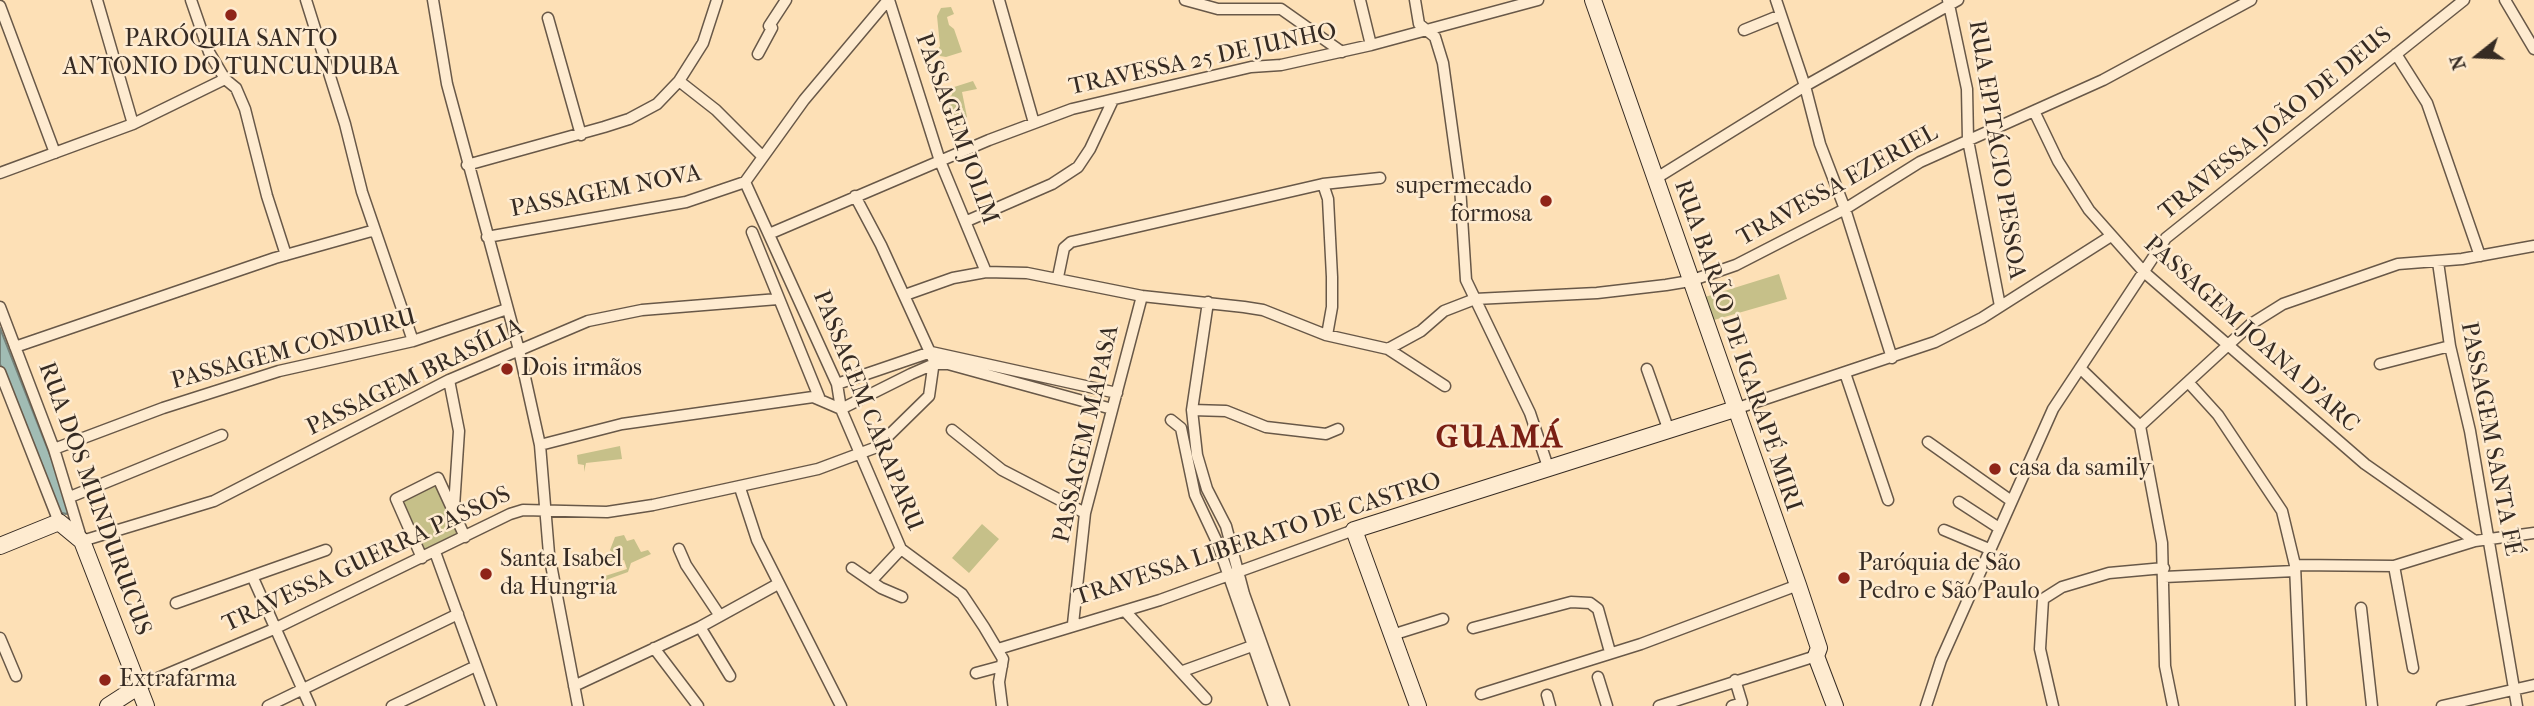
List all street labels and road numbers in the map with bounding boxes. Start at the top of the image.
street label: TRAVESSA 25 DE JUNHO [1067,18,1339,102]
street label: RUA EPITÁCIO PESSOA [1961,18,2031,282]
street label: TRAVESSA JOÃO DE DEUS [2154,21,2398,227]
street label: PASSAGEM JOLIM [908,30,1004,228]
street label: TRAVESSA EZERIEL [1733,119,1943,253]
street label: PASSAGEM NOVA [508,159,704,225]
street label: RUA BARÃO DE IGARAPÉ MIRI [1667,177,1807,515]
street label: PASSAGEM JOANA D’ARC [2137,231,2365,439]
street label: PASSAGEM CARAPARU [806,287,928,535]
street label: PASSAGEM CONDURU [168,303,420,397]
street label: PASSAGEM BRASÍLIA [302,313,528,443]
street label: PASSAGEM SANTA FÉ [2453,320,2527,558]
street label: PASSAGEM MAPASA [1048,322,1126,546]
street label: RUA DOS MUNDURUCUS [31,358,157,640]
street label: TRAVESSA LIBERATO DE CASTRO [1071,467,1445,613]
street label: TRAVESSA GUERRA PASSOS [218,480,516,640]

